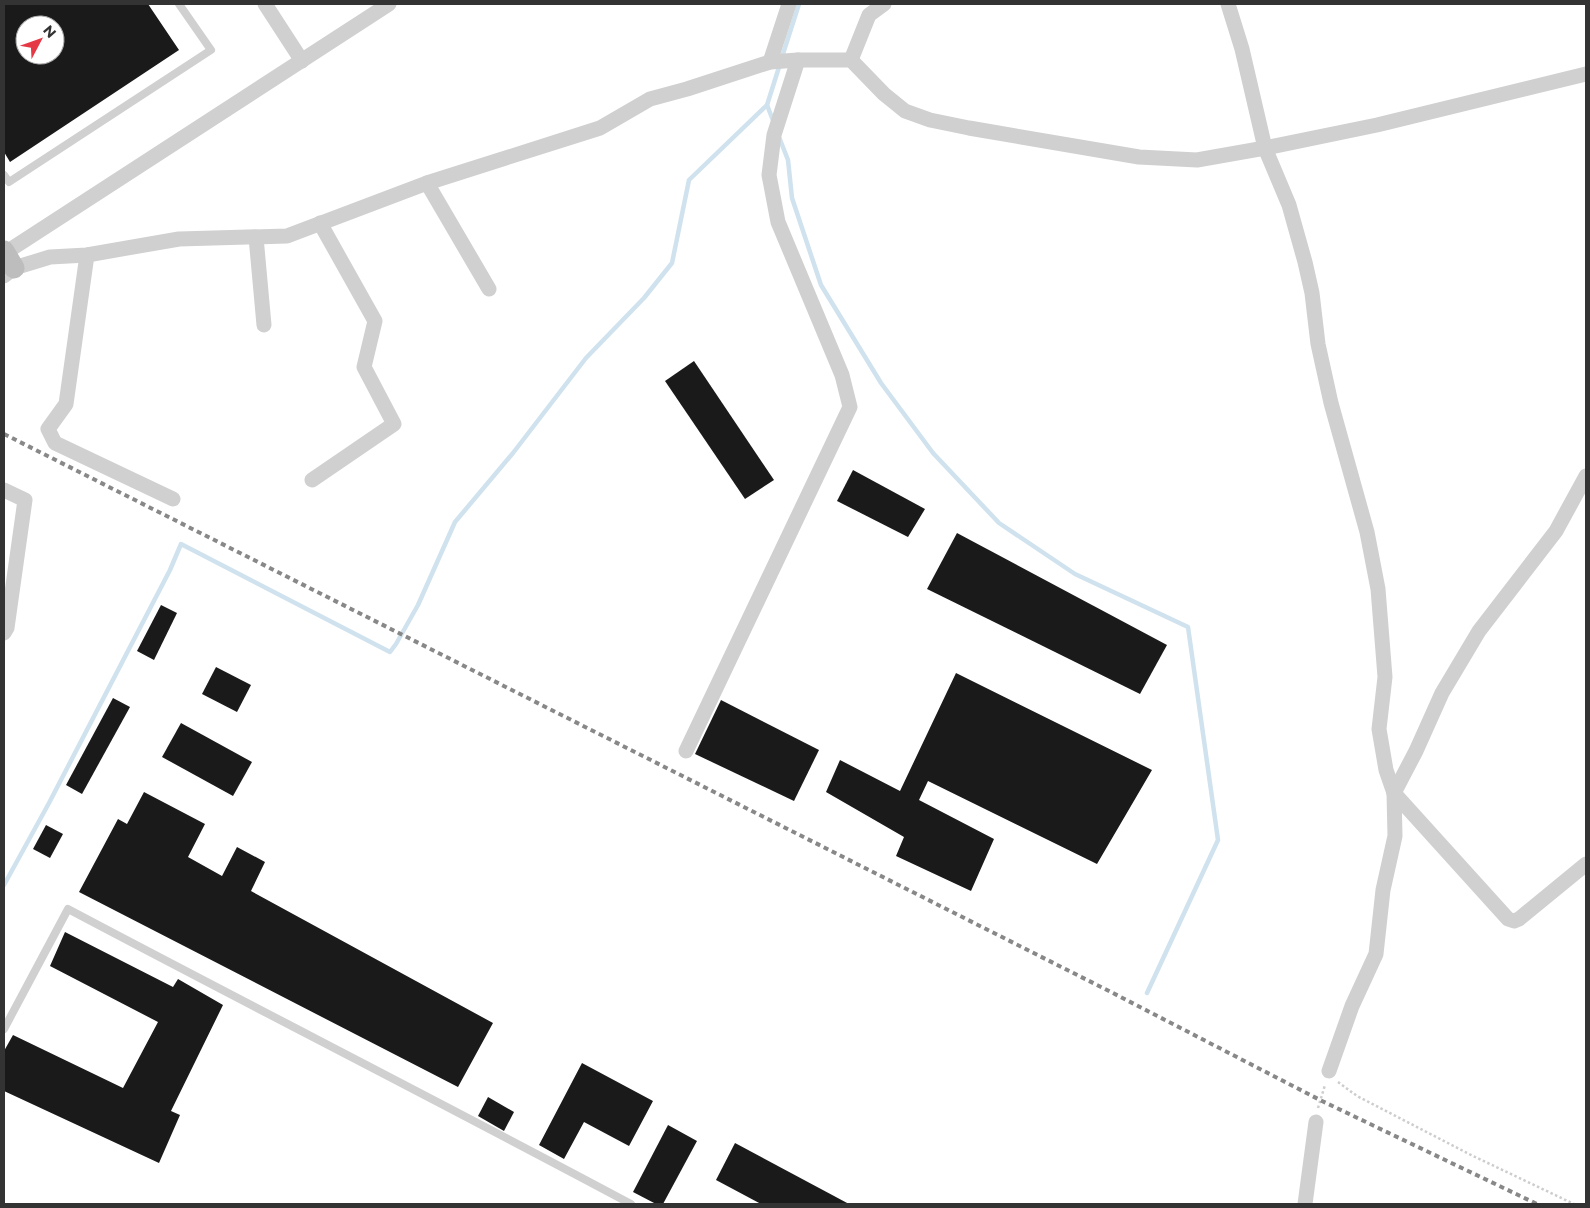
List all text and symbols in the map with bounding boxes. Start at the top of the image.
north arrow [15,15,65,65]
text: N [39,21,60,42]

